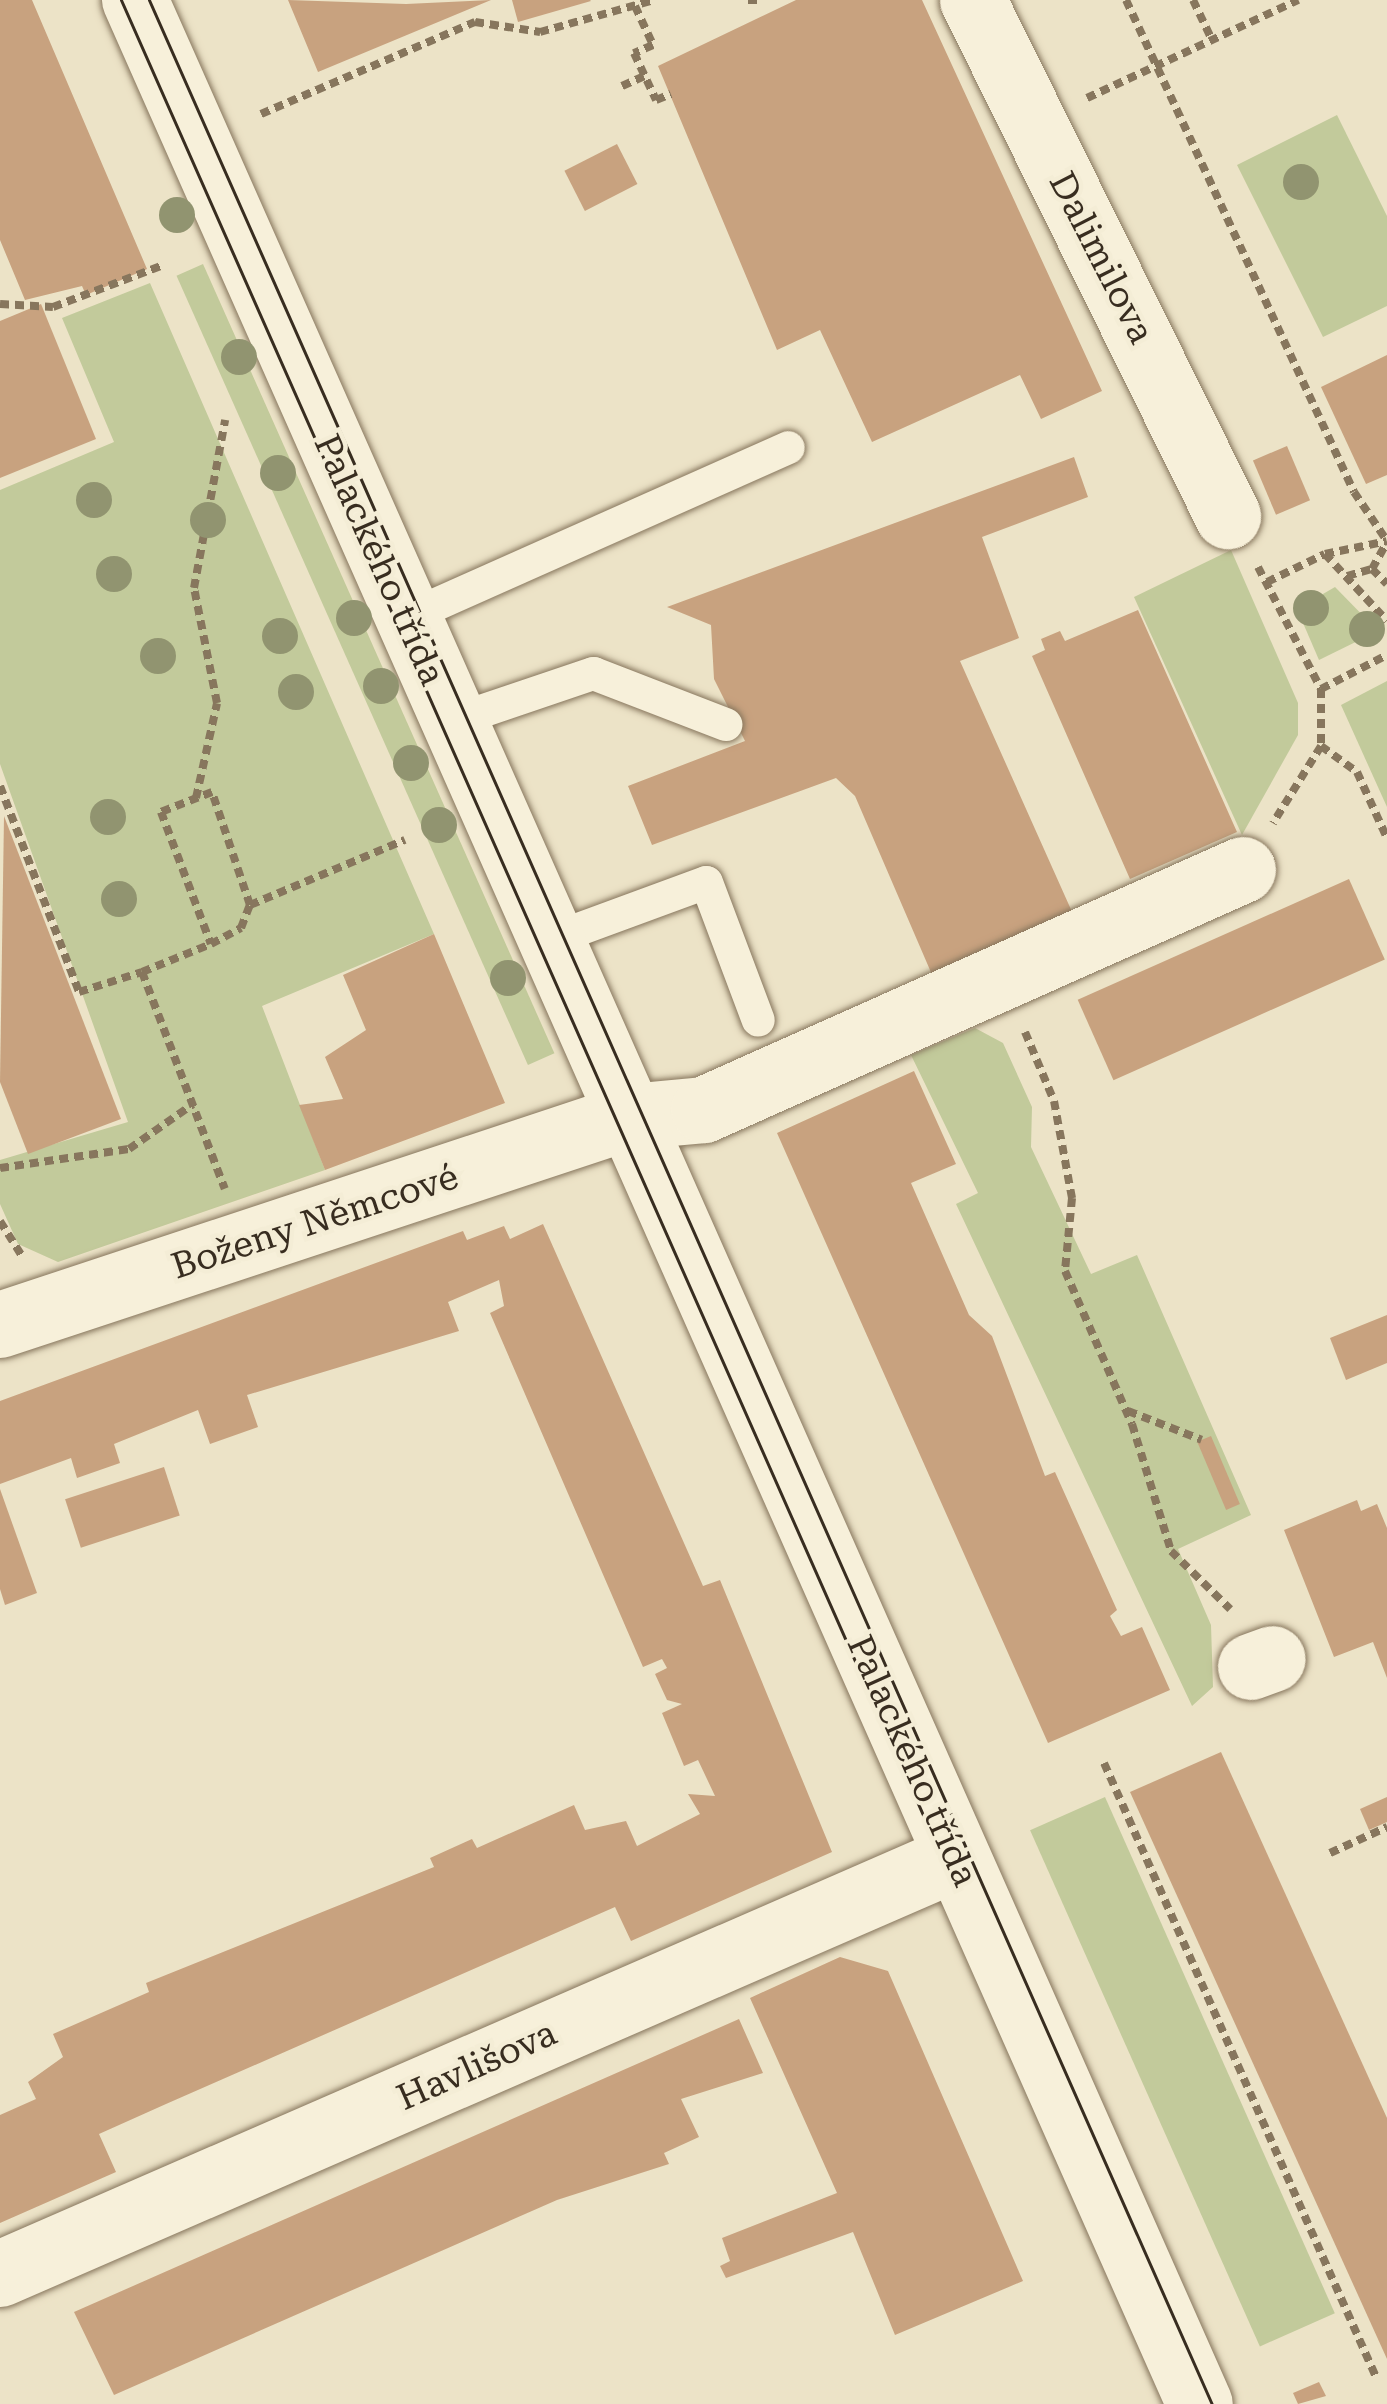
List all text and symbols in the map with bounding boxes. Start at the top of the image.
street label: Dalimilova [1039,165,1163,351]
street label: Palackého třída [304,428,454,692]
street label: Boženy Němcové [166,1155,464,1289]
street label: Palackého třída [837,1629,987,1893]
street label: Havlišova [391,2012,563,2120]

